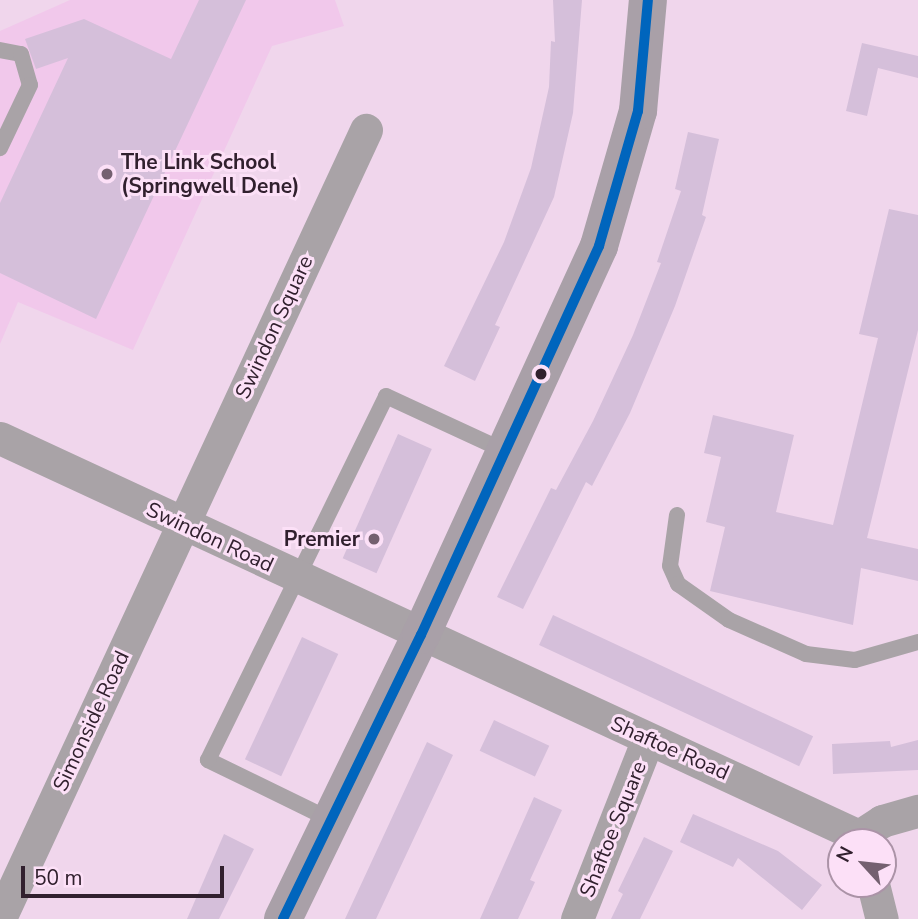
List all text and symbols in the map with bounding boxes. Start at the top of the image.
place label: The Link School (Springwell Dene) [121,149,299,199]
marker: The Link School (Springwell Dene) [99,166,115,182]
street label: Swindon Square [230,251,318,403]
unlabelled marker [534,367,548,381]
street label: Swindon Road [142,497,278,577]
place label: Premier [284,526,360,552]
marker: Premier [366,531,382,547]
street label: Simonside Road [47,647,135,795]
street label: Shaftoe Road [607,711,733,785]
street label: Shaftoe Square [574,757,652,901]
north arrow [827,828,897,898]
text: N [830,842,860,867]
scale bar [24,852,228,896]
text: 50 m [34,864,83,892]

